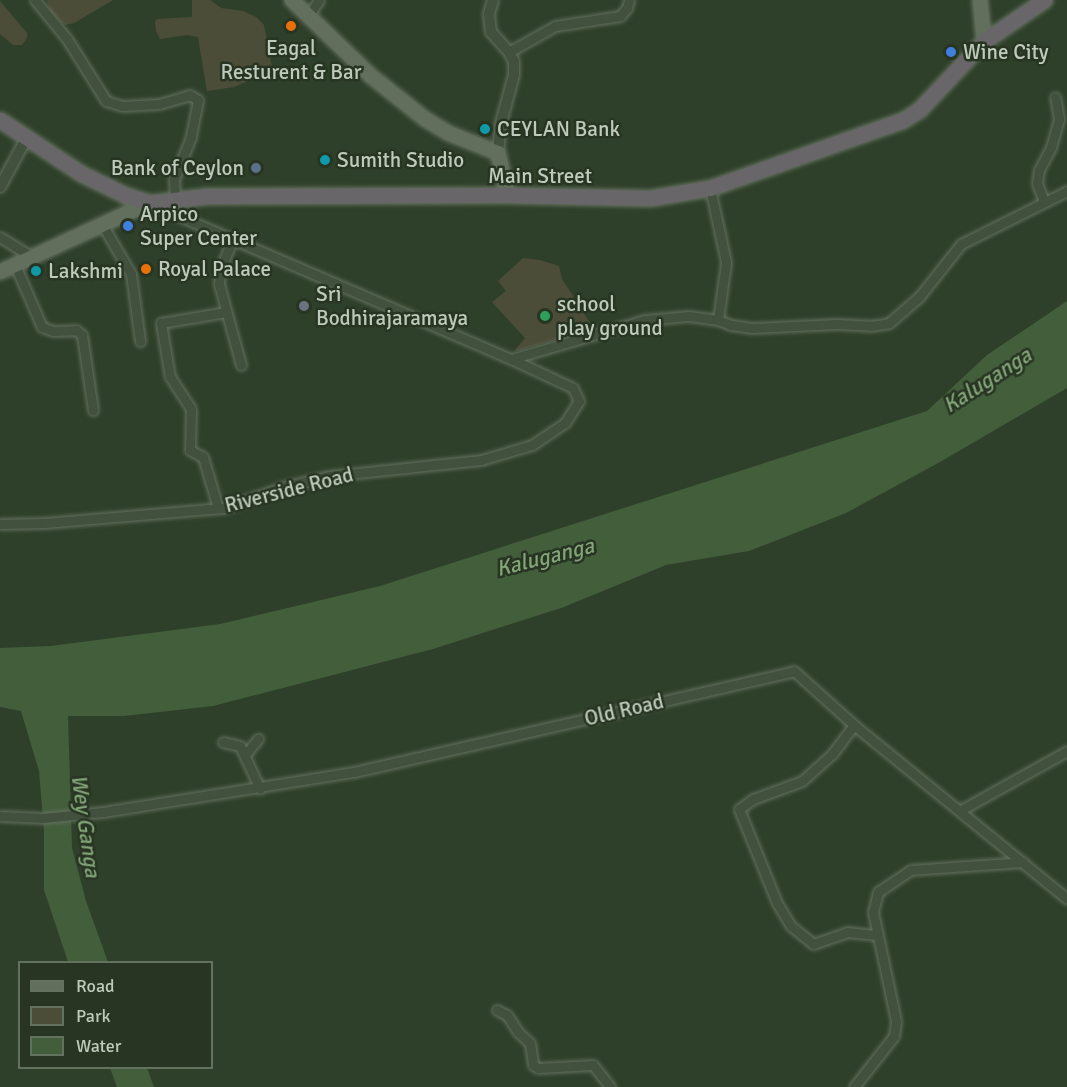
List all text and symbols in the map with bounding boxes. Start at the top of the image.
marker: Eagal Resturent & Bar [284,19,298,33]
place label: Eagal Resturent & Bar [221,35,361,85]
place label: Wine City [963,39,1049,65]
marker: Wine City [944,45,958,59]
place label: CEYLAN Bank [497,116,620,142]
marker: CEYLAN Bank [478,122,492,136]
place label: Sumith Studio [337,147,464,173]
marker: Sumith Studio [318,153,332,167]
place label: Bank of Ceylon [111,155,244,181]
marker: Bank of Ceylon [249,161,263,175]
street label: Main Street [488,163,592,189]
place label: Arpico Super Center [140,201,257,251]
marker: Arpico Super Center [121,219,135,233]
place label: Royal Palace [158,256,271,282]
place label: Lakshmi [48,258,123,284]
marker: Royal Palace [139,262,153,276]
marker: Lakshmi [29,264,43,278]
place label: Sri Bodhirajaramaya [316,281,468,331]
place label: school play ground [557,291,663,341]
marker: Sri Bodhirajaramaya [297,299,311,313]
marker: school play ground [538,309,552,323]
water label: Kaluganga [938,342,1036,418]
street label: Riverside Road [222,462,356,518]
water label: Kaluganga [493,532,597,582]
street label: Old Road [582,689,666,731]
water label: Wey Ganga [66,773,106,879]
legend [18,961,213,1069]
text: Road [76,975,115,997]
text: Park [76,1005,111,1027]
text: Water [76,1035,121,1057]

